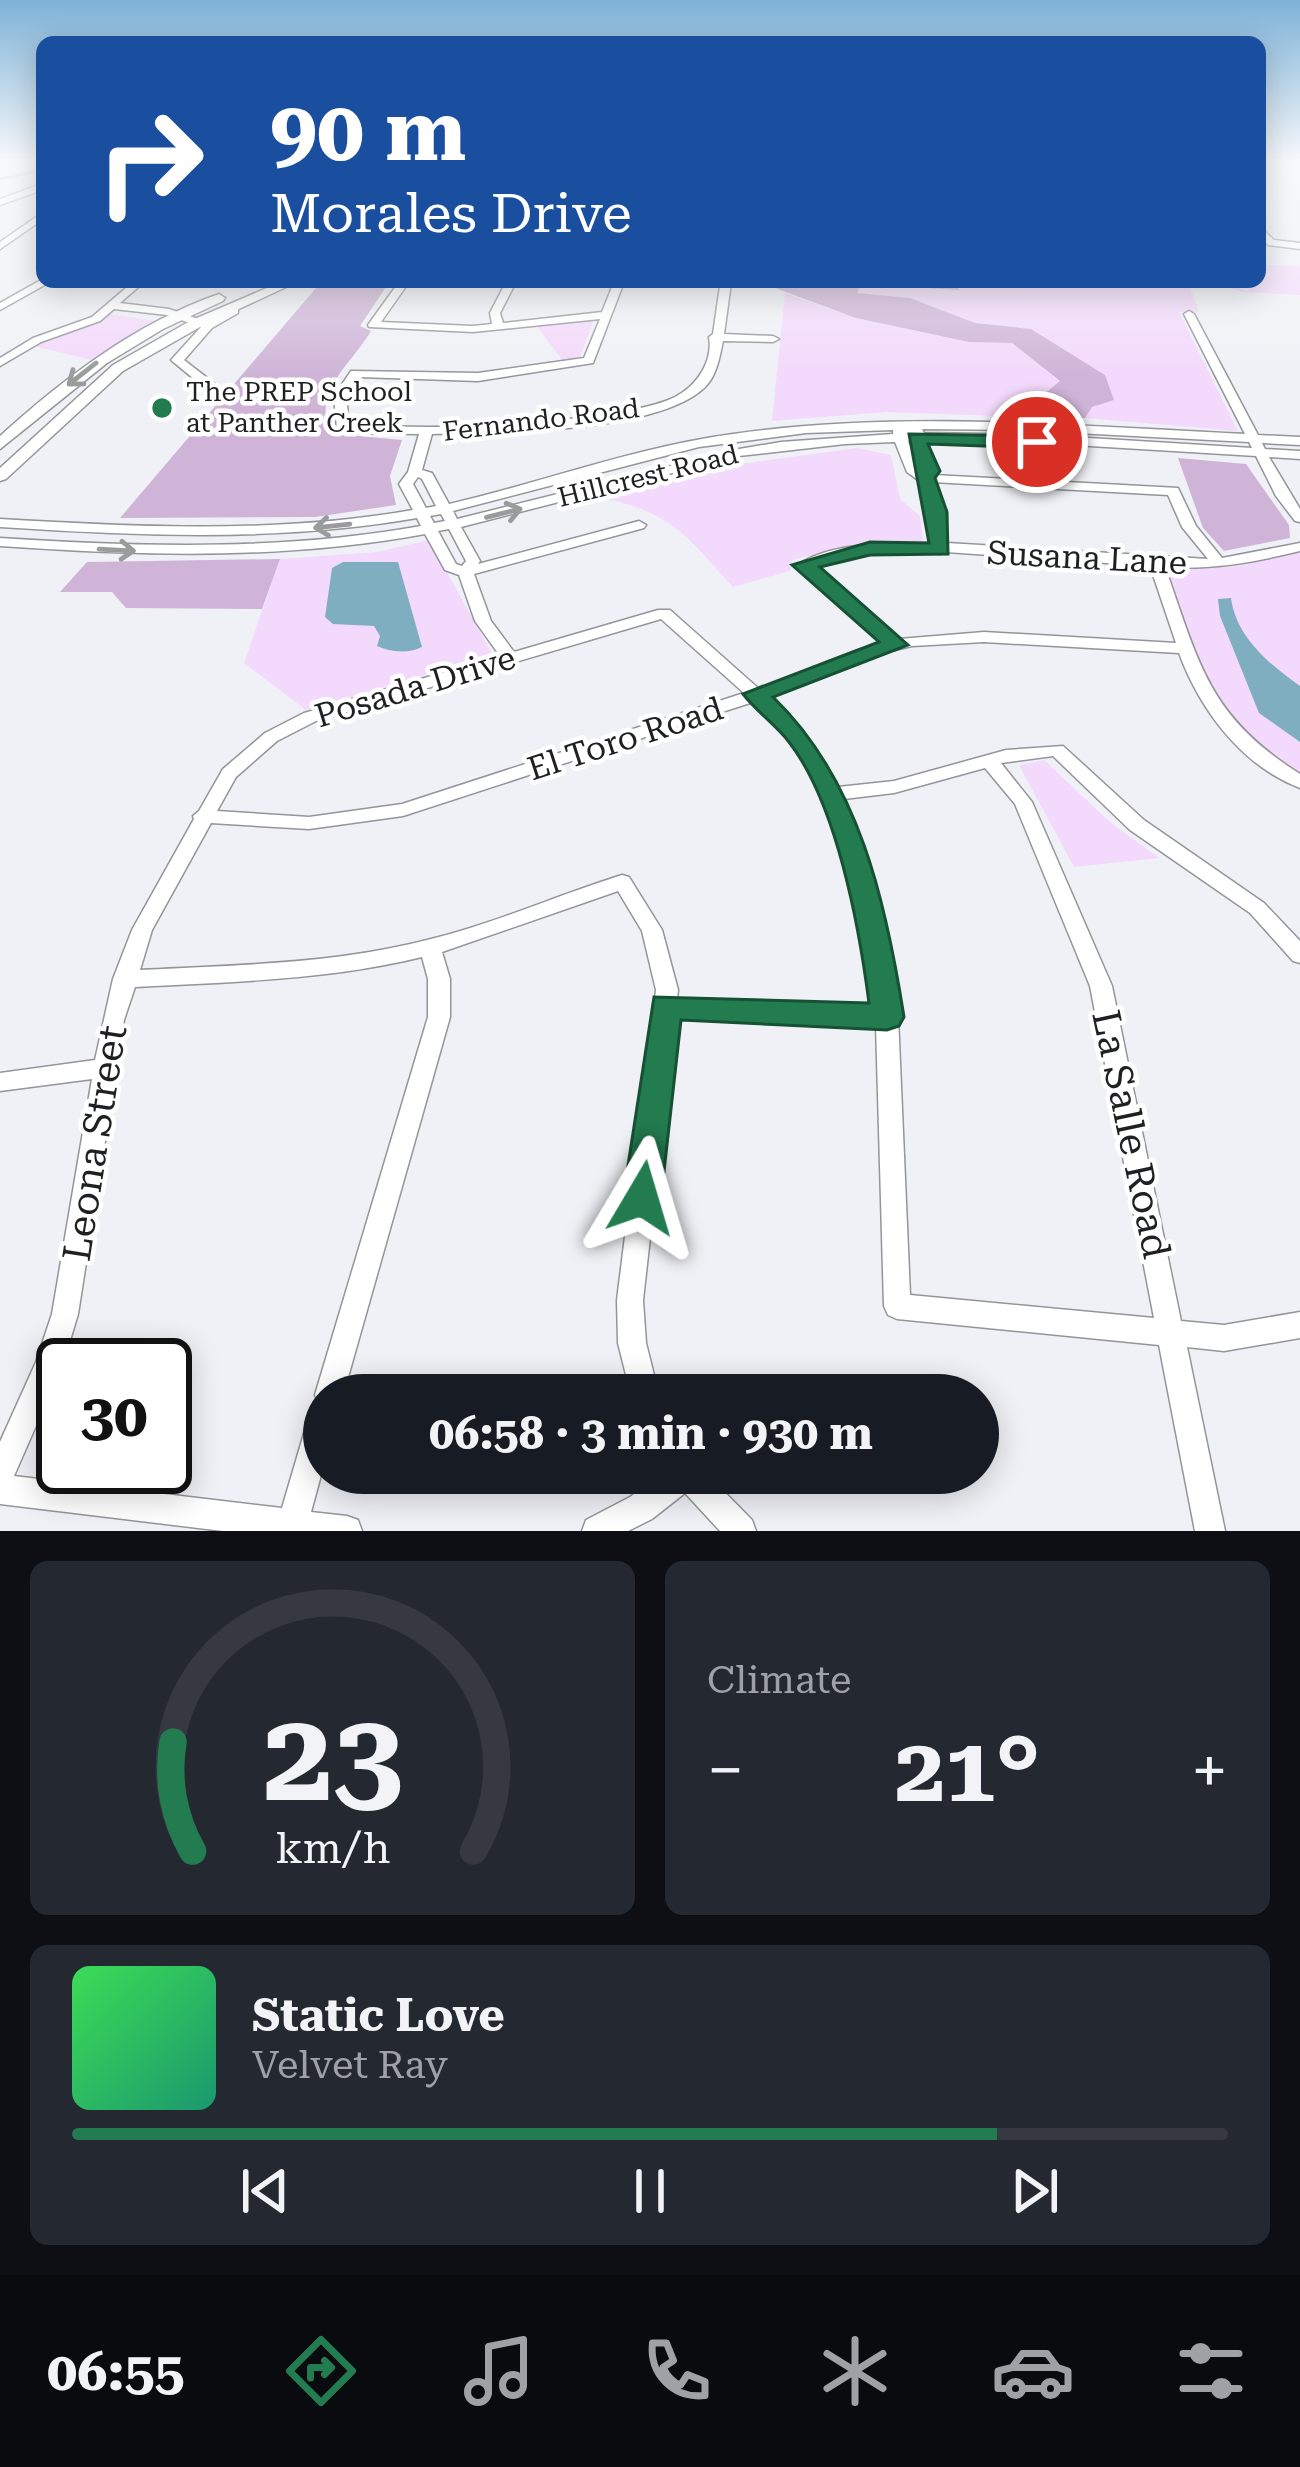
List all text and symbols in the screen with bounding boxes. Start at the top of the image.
text: 90 m [270,82,466,180]
icon: right [72,84,228,240]
text: Morales Drive [270,182,632,245]
one-way arrow [66,360,98,386]
place label: The PREP School at Panther Creek [186,376,412,439]
pin [986,391,1088,493]
street label: Fernando Road [441,392,641,448]
marker: The PREP School at Panther Creek [149,395,175,421]
icon: arrive [1004,409,1070,475]
street label: Hillcrest Road [555,438,741,514]
one-way arrow [484,501,522,523]
one-way arrow [314,515,353,537]
street label: Susana Lane [986,533,1188,582]
one-way arrow [97,539,136,562]
street label: Posada Drive [310,638,520,735]
street label: El Toro Road [523,689,728,788]
street label: La Salle Road [1082,1006,1180,1262]
street label: Leona Street [54,1022,136,1264]
position arrow [579,1135,705,1261]
speed limit sign: 30 [36,1338,192,1494]
text: 06:58 · 3 min · 930 m [429,1407,873,1460]
text: Climate [707,1657,851,1703]
text: 23 [263,1684,402,1830]
text: 21° [895,1718,1040,1823]
text: − [707,1732,744,1809]
text: + [1191,1732,1228,1809]
text: km/h [275,1823,390,1873]
text: Static Love [252,1989,505,2042]
text: Velvet Ray [252,2042,448,2088]
icon: previous [232,2158,298,2224]
icon: pause [617,2158,683,2224]
icon: next [1002,2158,1068,2224]
icon: directions [279,2329,363,2413]
icon: music [457,2329,541,2413]
icon: phone [635,2329,719,2413]
icon: climate [813,2329,897,2413]
icon: car [991,2329,1075,2413]
icon: filters [1169,2329,1253,2413]
text: 06:55 [47,2340,185,2403]

